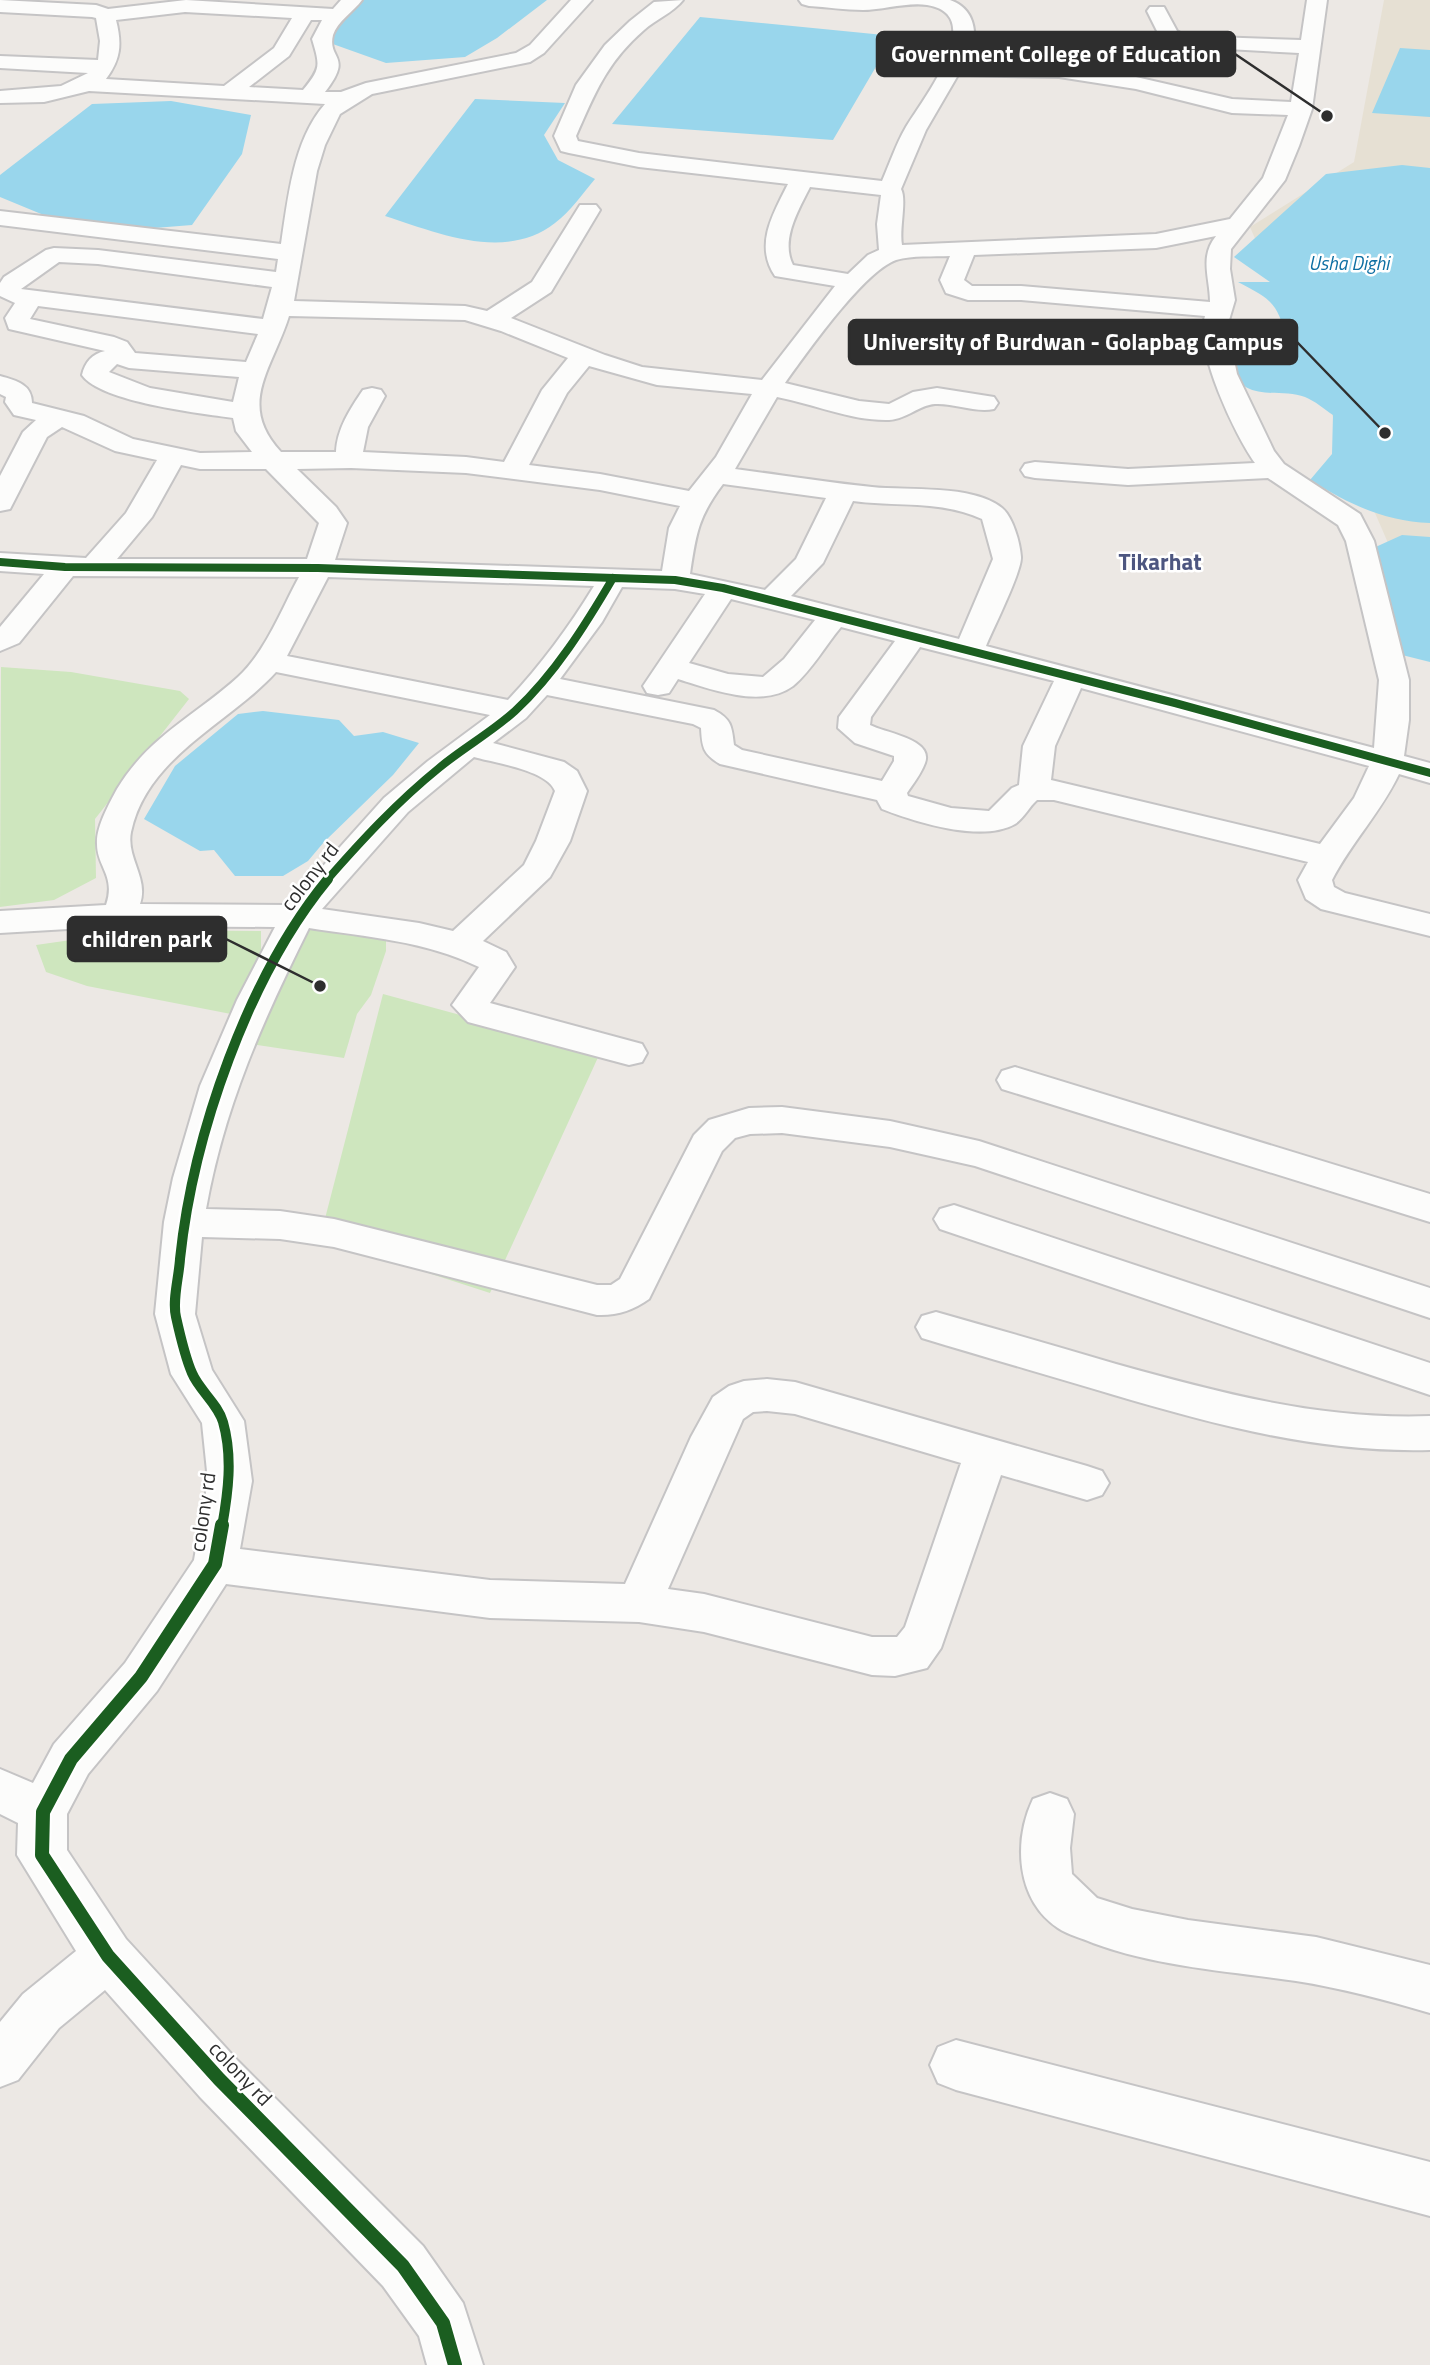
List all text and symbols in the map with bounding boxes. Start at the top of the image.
callout: Government College of Education [877,32,1235,76]
text: Government College of Education [891,36,1221,71]
water label: Usha Dighi [1309,248,1391,277]
callout: University of Burdwan - Golapbag Campus [849,320,1297,364]
text: University of Burdwan - Golapbag Campus [863,324,1283,359]
district label: Tikarhat [1118,544,1202,579]
street label: colony rd [272,835,346,917]
callout: children park [68,917,226,961]
text: children park [82,921,212,956]
street label: colony rd [181,1470,223,1554]
street label: colony rd [202,2033,280,2113]

